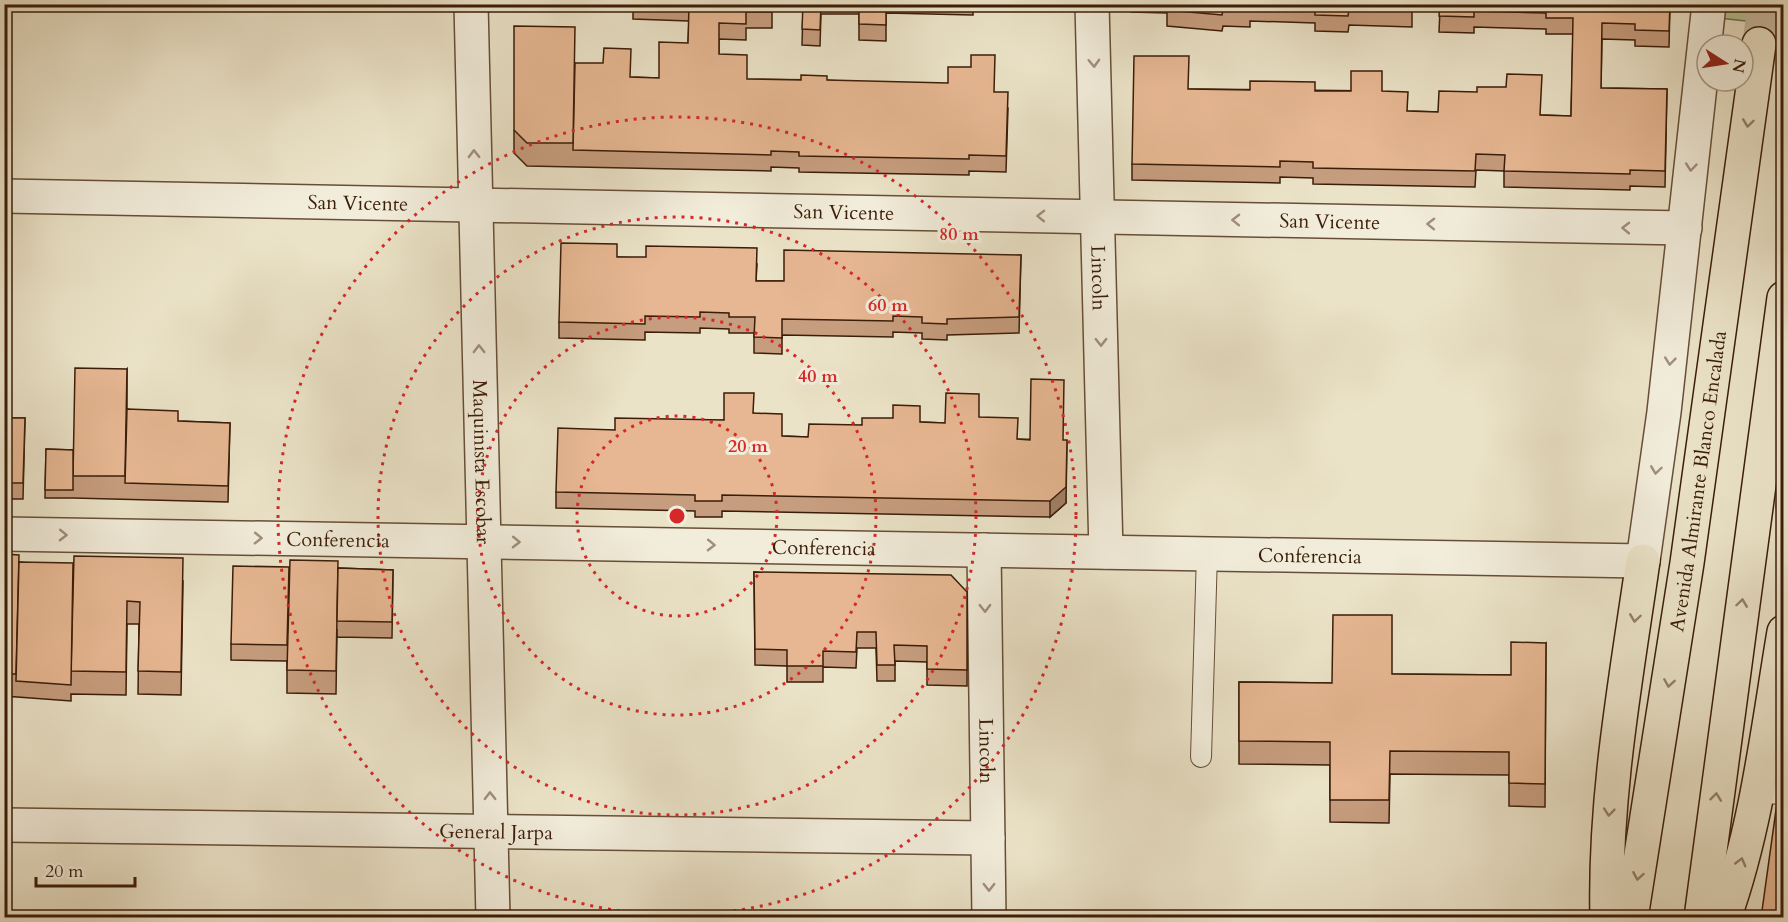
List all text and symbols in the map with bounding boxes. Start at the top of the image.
north arrow [1695,33,1755,93]
text: N [1726,57,1751,75]
one-way arrow [1088,58,1100,67]
one-way arrow [1743,118,1755,127]
one-way arrow [468,150,481,159]
one-way arrow [1685,162,1698,172]
street label: San Vicente [307,189,409,218]
street label: San Vicente [793,198,894,227]
street label: San Vicente [1279,207,1380,236]
one-way arrow [1037,210,1046,222]
one-way arrow [1232,214,1241,226]
one-way arrow [1427,217,1436,230]
text: 80 m [939,222,979,247]
one-way arrow [1622,222,1631,234]
street label: Lincoln [1084,245,1113,312]
text: 60 m [868,293,908,318]
street label: Avenida Almirante Blanco Encalada [1663,329,1733,634]
one-way arrow [1095,337,1108,346]
one-way arrow [473,345,485,354]
one-way arrow [1664,356,1677,365]
text: 40 m [798,364,838,389]
street label: Maquinista Escobar [466,379,497,545]
text: 20 m [728,434,768,459]
one-way arrow [1651,465,1663,474]
centre of rings [667,506,687,526]
street label: Conferencia [286,526,390,554]
one-way arrow [58,529,67,541]
one-way arrow [253,532,262,544]
street label: Conferencia [772,534,876,562]
one-way arrow [511,536,520,548]
one-way arrow [706,539,715,552]
street label: Conferencia [1258,542,1362,570]
one-way arrow [1735,598,1747,607]
one-way arrow [979,604,991,613]
one-way arrow [1630,614,1642,623]
one-way arrow [1664,679,1676,688]
street label: Lincoln [972,718,1000,785]
one-way arrow [484,792,496,801]
one-way arrow [1710,792,1722,802]
one-way arrow [1603,807,1616,816]
street label: General Jarpa [439,818,553,846]
scale bar [36,850,135,888]
one-way arrow [1734,857,1746,867]
text: 20 m [45,859,84,884]
one-way arrow [1632,871,1645,881]
one-way arrow [983,883,995,892]

